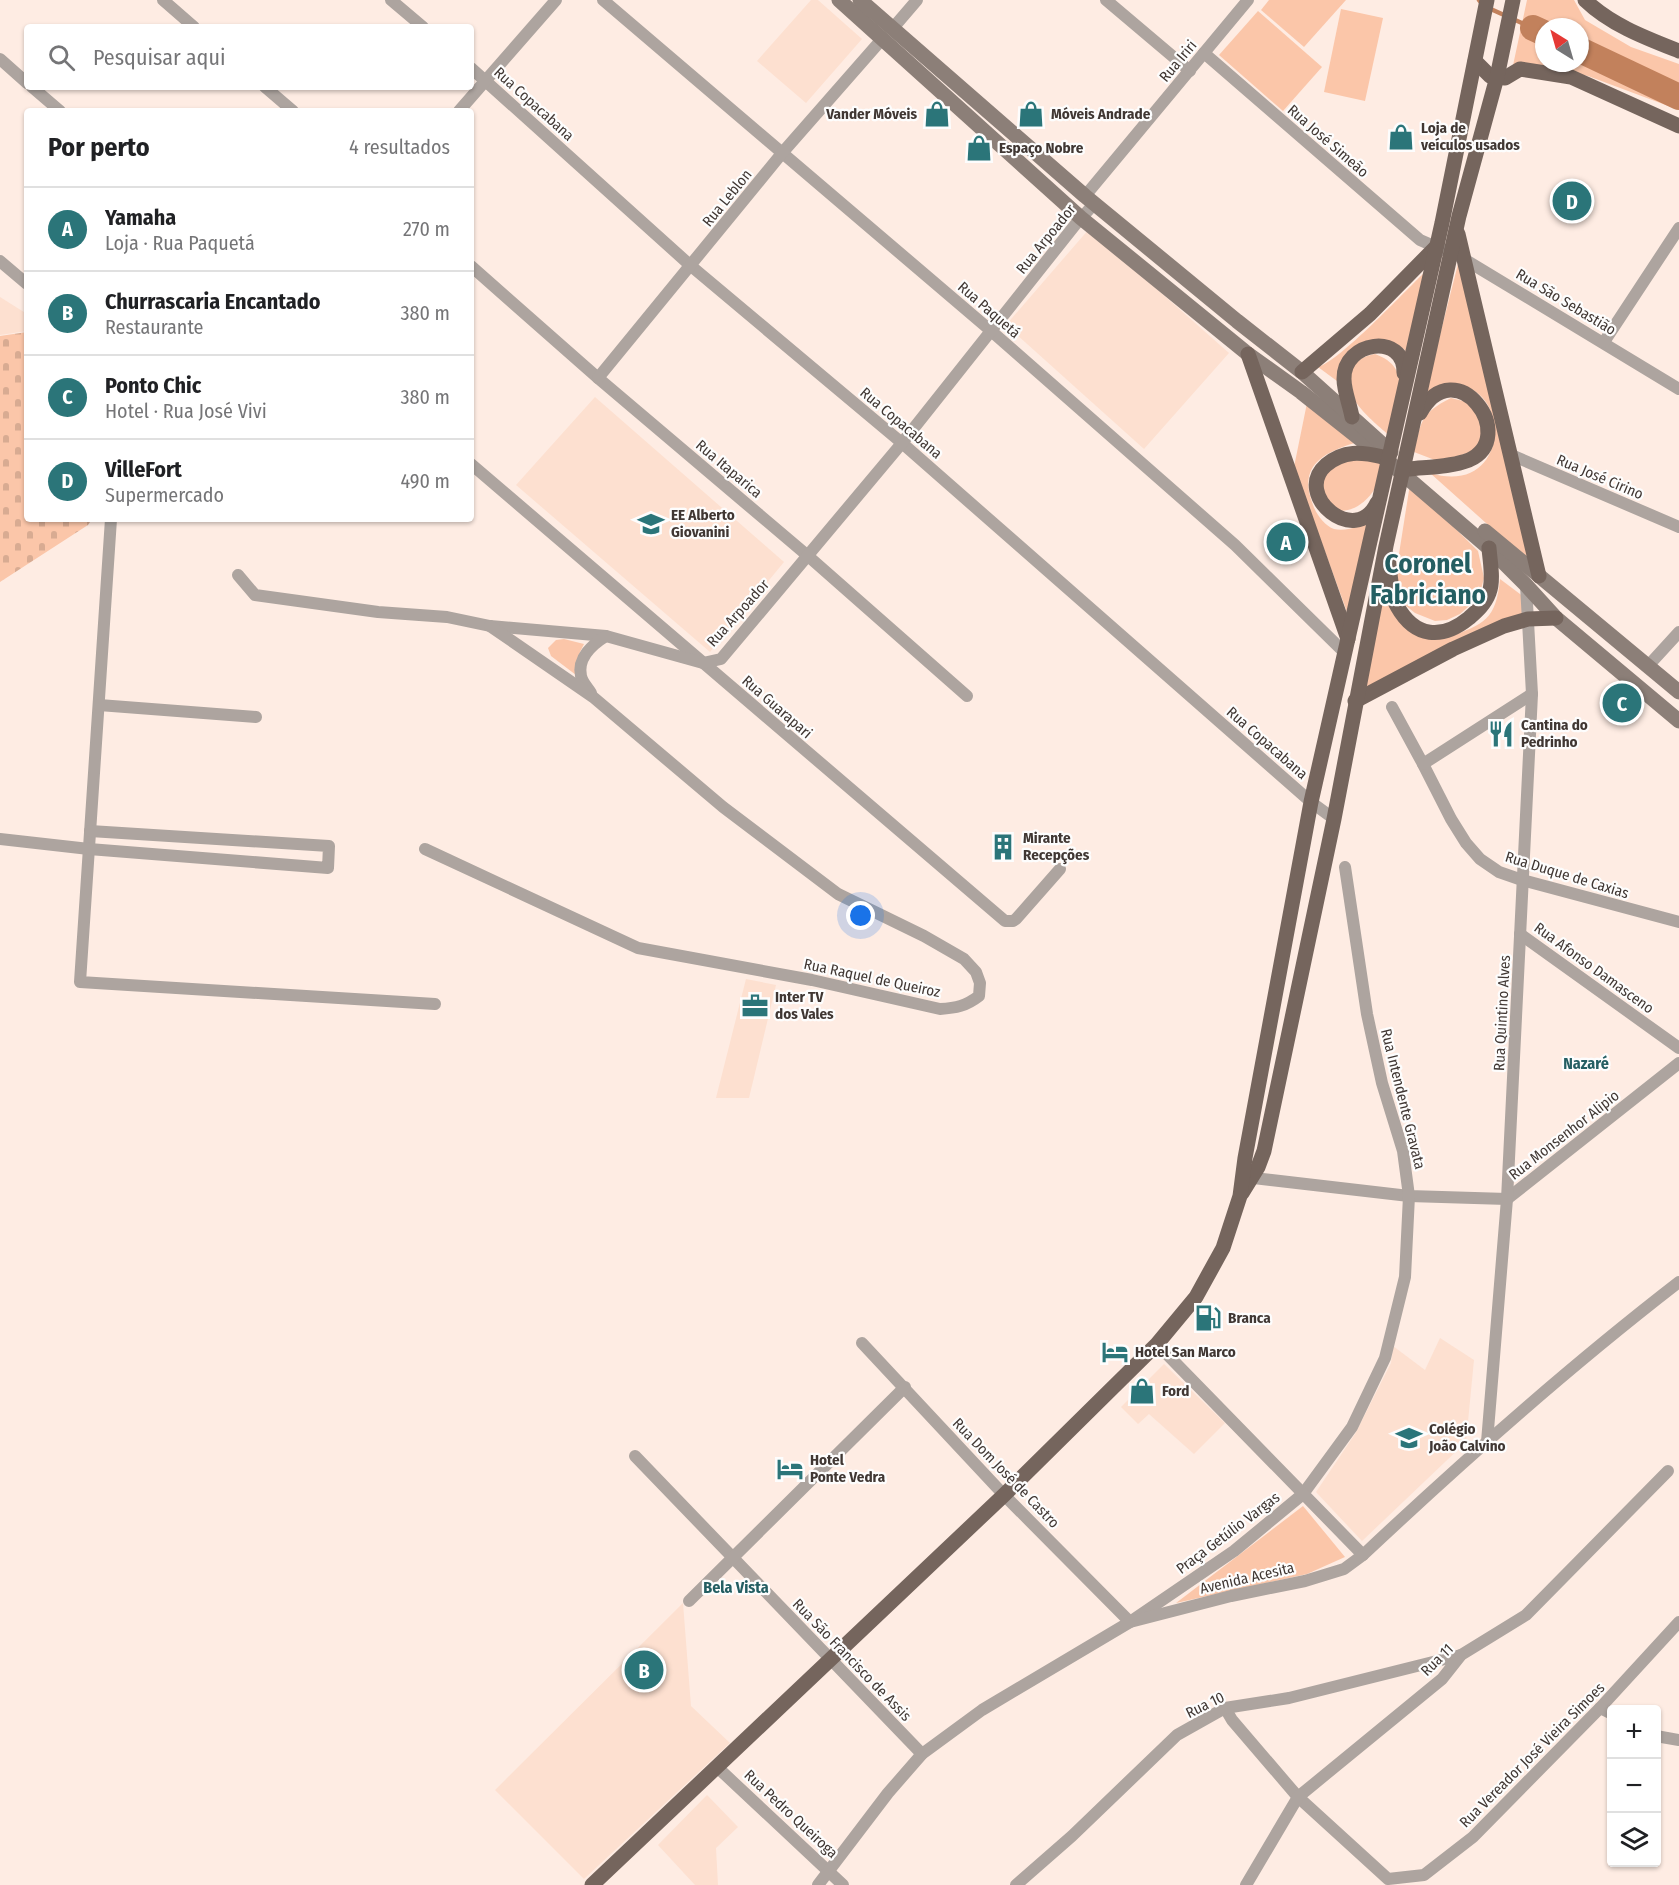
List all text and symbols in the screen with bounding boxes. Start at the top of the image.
north arrow [1535,18,1589,72]
search box [24,24,474,90]
street label: Rua Iriri [1155,37,1201,85]
icon: search [45,41,78,74]
text: Pesquisar aqui [93,44,225,71]
street label: Rua Copacabana [490,63,578,145]
shop icon: Vander Móveis [922,99,952,129]
shop icon: Móveis Andrade [1016,99,1046,129]
street label: Rua José Simeão [1284,101,1372,181]
place label: Vander Móveis [825,105,917,123]
place label: Móveis Andrade [1051,105,1151,123]
place label: Loja de veículos usados [1420,119,1520,154]
shop icon: Loja de veículos usados [1386,122,1416,152]
text: Por perto [48,132,150,163]
shop icon: Espaço Nobre [964,133,994,163]
text: 4 resultados [349,135,450,159]
place label: Espaço Nobre [999,139,1084,158]
street label: Rua Leblon [699,166,755,230]
pin: D [1552,178,1592,224]
street label: Rua Arpoador [1012,200,1080,277]
text: Yamaha [105,204,176,231]
text: A [62,217,73,241]
text: 270 m [403,217,450,241]
text: Loja · Rua Paquetá [105,231,255,255]
street label: Rua São Sebastião [1513,265,1619,339]
street label: Rua Paquetá [954,278,1024,342]
text: Churrascaria Encantado [105,288,321,315]
text: B [62,301,73,325]
text: 380 m [400,301,450,325]
text: Restaurante [105,315,204,339]
text: Ponto Chic [105,372,201,399]
street label: Rua Copacabana [856,384,946,462]
text: C [62,385,73,409]
text: 380 m [400,385,450,409]
text: Hotel · Rua José Vivi [105,399,267,423]
street label: Rua Itaparica [692,436,766,502]
street label: Rua José Cirino [1554,451,1646,503]
text: VilleFort [105,456,182,483]
text: D [62,469,73,493]
text: 490 m [400,469,450,493]
text: Supermercado [105,483,224,507]
place label: EE Alberto Giovanini [671,506,735,541]
school or university icon: EE Alberto Giovanini [636,509,666,539]
pin: A [1266,520,1306,564]
district label: Coronel Fabriciano [1370,548,1486,611]
street label: Rua Arpoador [703,575,773,650]
street label: Rua Guarapari [738,672,816,742]
pin: C [1602,680,1642,726]
street label: Rua Copacabana [1223,703,1311,783]
place label: Cantina do Pedrinho [1521,716,1588,751]
restaurant icon: Cantina do Pedrinho [1486,719,1516,749]
place label: Mirante Recepções [1023,829,1090,865]
building icon: Mirante Recepções [988,832,1018,862]
street label: Rua Duque de Caxias [1503,848,1631,902]
your location [846,901,875,930]
street label: Rua Afonso Damasceno [1531,919,1657,1017]
street label: Rua Raquel de Queiroz [802,955,942,1001]
street label: Rua Quintino Alves [1490,955,1514,1071]
place label: Inter TV dos Vales [775,988,834,1023]
office icon: Inter TV dos Vales [740,991,770,1021]
street label: Rua Intendente Gravata [1377,1027,1429,1171]
district label: Nazaré [1563,1054,1609,1073]
street label: Rua Monsenhor Alipio [1505,1086,1623,1184]
fuel station icon: Branca [1193,1303,1223,1333]
place label: Branca [1228,1309,1271,1327]
hotel icon: Hotel San Marco [1100,1337,1130,1367]
place label: Hotel San Marco [1135,1343,1236,1361]
shop icon: Ford [1127,1376,1157,1406]
place label: Ford [1162,1382,1189,1400]
street label: Rua Dom José de Castro [949,1414,1063,1532]
place label: Colégio João Calvino [1428,1420,1506,1455]
school or university icon: Colégio João Calvino [1394,1423,1424,1453]
place label: Hotel Ponte Vedra [810,1451,886,1486]
hotel icon: Hotel Ponte Vedra [775,1454,805,1484]
street label: Praça Getúlio Vargas [1173,1488,1283,1578]
street label: Avenida Acesita [1198,1558,1296,1598]
district label: Bela Vista [703,1578,769,1597]
street label: Rua São Francisco de Assis [789,1595,915,1725]
street label: Rua 11 [1417,1640,1457,1680]
pin: B [624,1648,664,1692]
street label: Rua Vereador José Vieira Simoes [1456,1679,1608,1831]
street label: Rua 10 [1183,1688,1227,1722]
map controls [1607,1705,1661,1867]
button: + [1607,1705,1661,1759]
button: − [1607,1759,1661,1813]
street label: Rua Pedro Queiroga [741,1766,841,1862]
button: layers [1607,1813,1661,1867]

